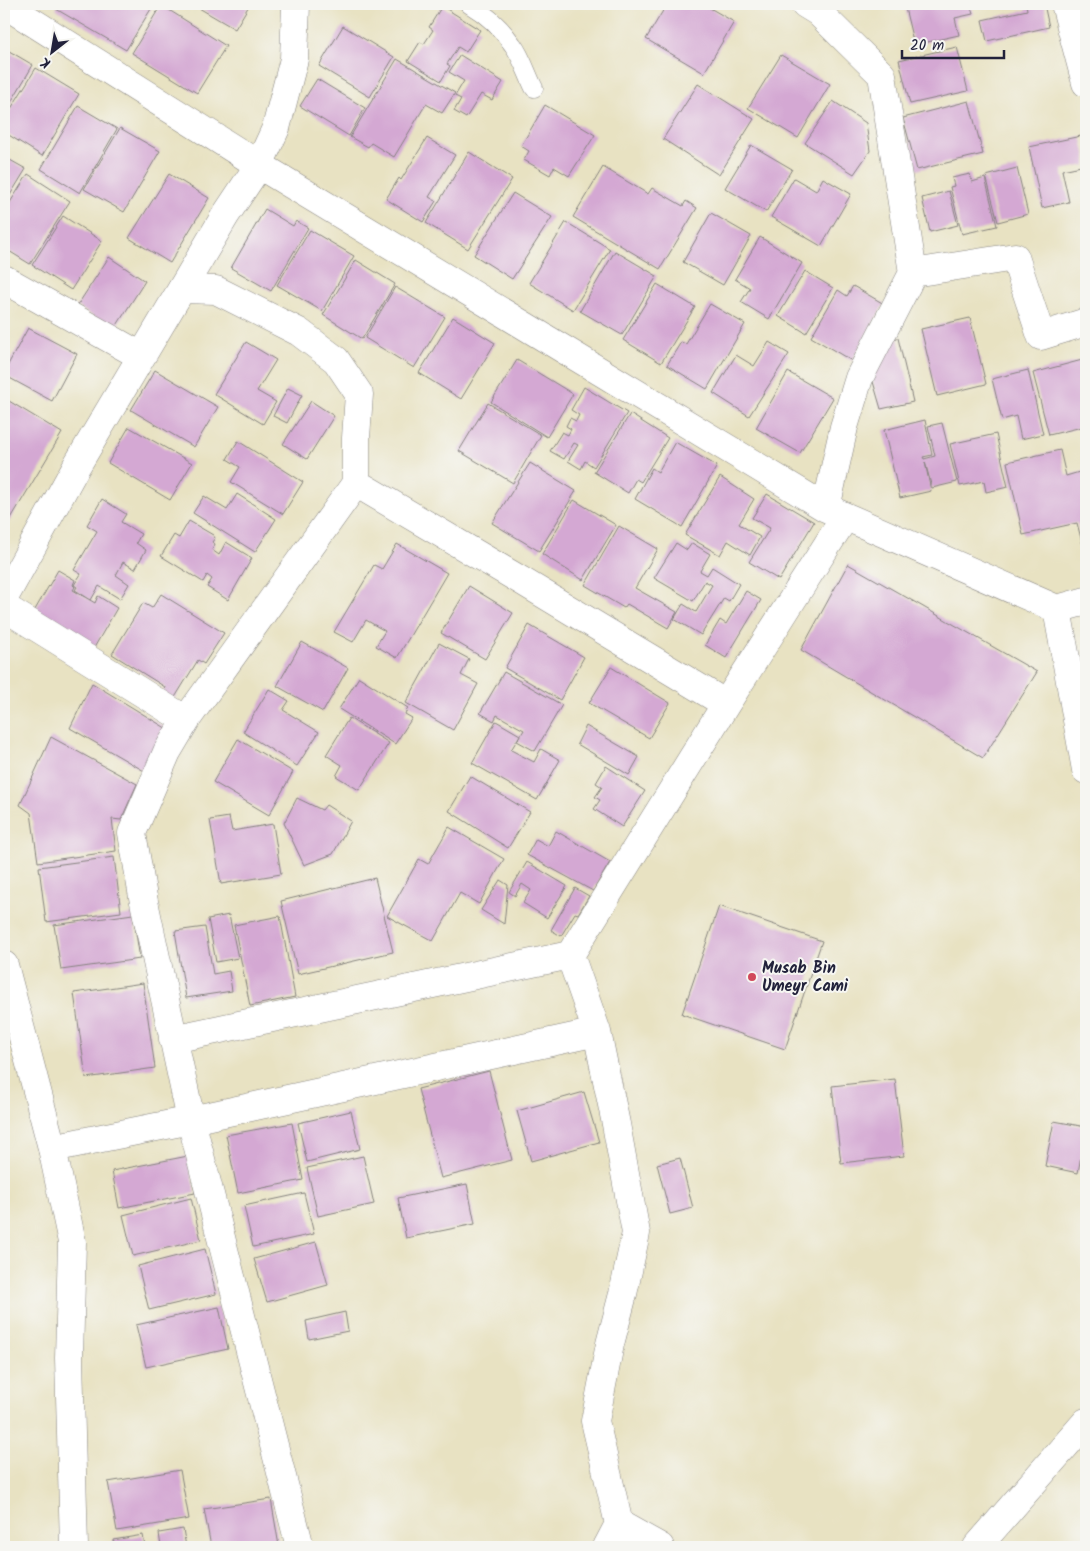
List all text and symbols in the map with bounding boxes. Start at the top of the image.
north arrow [28,28,78,78]
scale bar [902,28,1005,60]
text: 20 m [910,34,944,58]
text: K [36,50,55,74]
place label: Musab Bin Umeyr Cami [762,956,849,999]
marker: Musab Bin Umeyr Cami [746,971,758,983]

